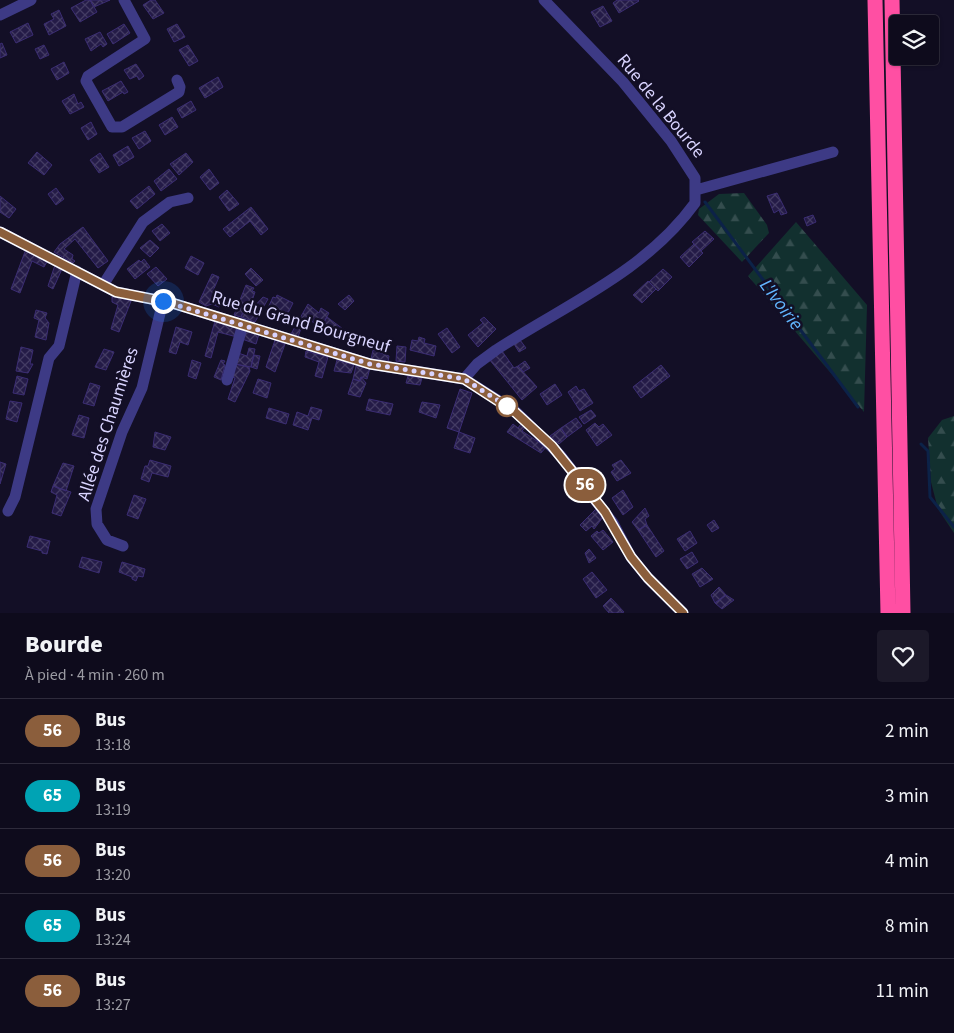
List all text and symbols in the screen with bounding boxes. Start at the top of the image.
map controls [889,15,939,65]
button: layers [889,15,939,65]
street label: Rue de la Bourde [611,49,711,163]
water label: L'Ivoirie [753,274,809,336]
street label: Rue du Grand Bourgneuf [209,285,394,360]
your location [151,289,176,314]
street label: Allée des Chaumières [71,344,145,504]
unlabelled marker [496,395,518,417]
line badge: 56 [562,469,608,501]
text: 56 [575,472,595,497]
text: Bourde [25,627,103,662]
button: heart [877,630,929,682]
text: À pied · 4 min · 260 m [25,664,165,686]
text: Bus [95,707,126,734]
text: 56 [43,718,62,743]
text: 2 min [885,718,929,745]
text: 13:18 [95,734,131,756]
text: Bus [95,772,126,799]
text: 65 [43,783,62,808]
text: 3 min [885,783,929,810]
text: 13:19 [95,799,131,821]
text: Bus [95,837,126,864]
text: 56 [43,848,62,873]
text: 4 min [885,848,929,875]
text: 13:20 [95,864,131,886]
text: Bus [95,902,126,929]
text: 65 [43,913,62,938]
text: 8 min [885,913,929,940]
text: 13:24 [95,929,131,951]
text: Bus [95,967,126,994]
text: 56 [43,978,62,1003]
text: 11 min [875,978,929,1005]
text: 13:27 [95,994,131,1016]

